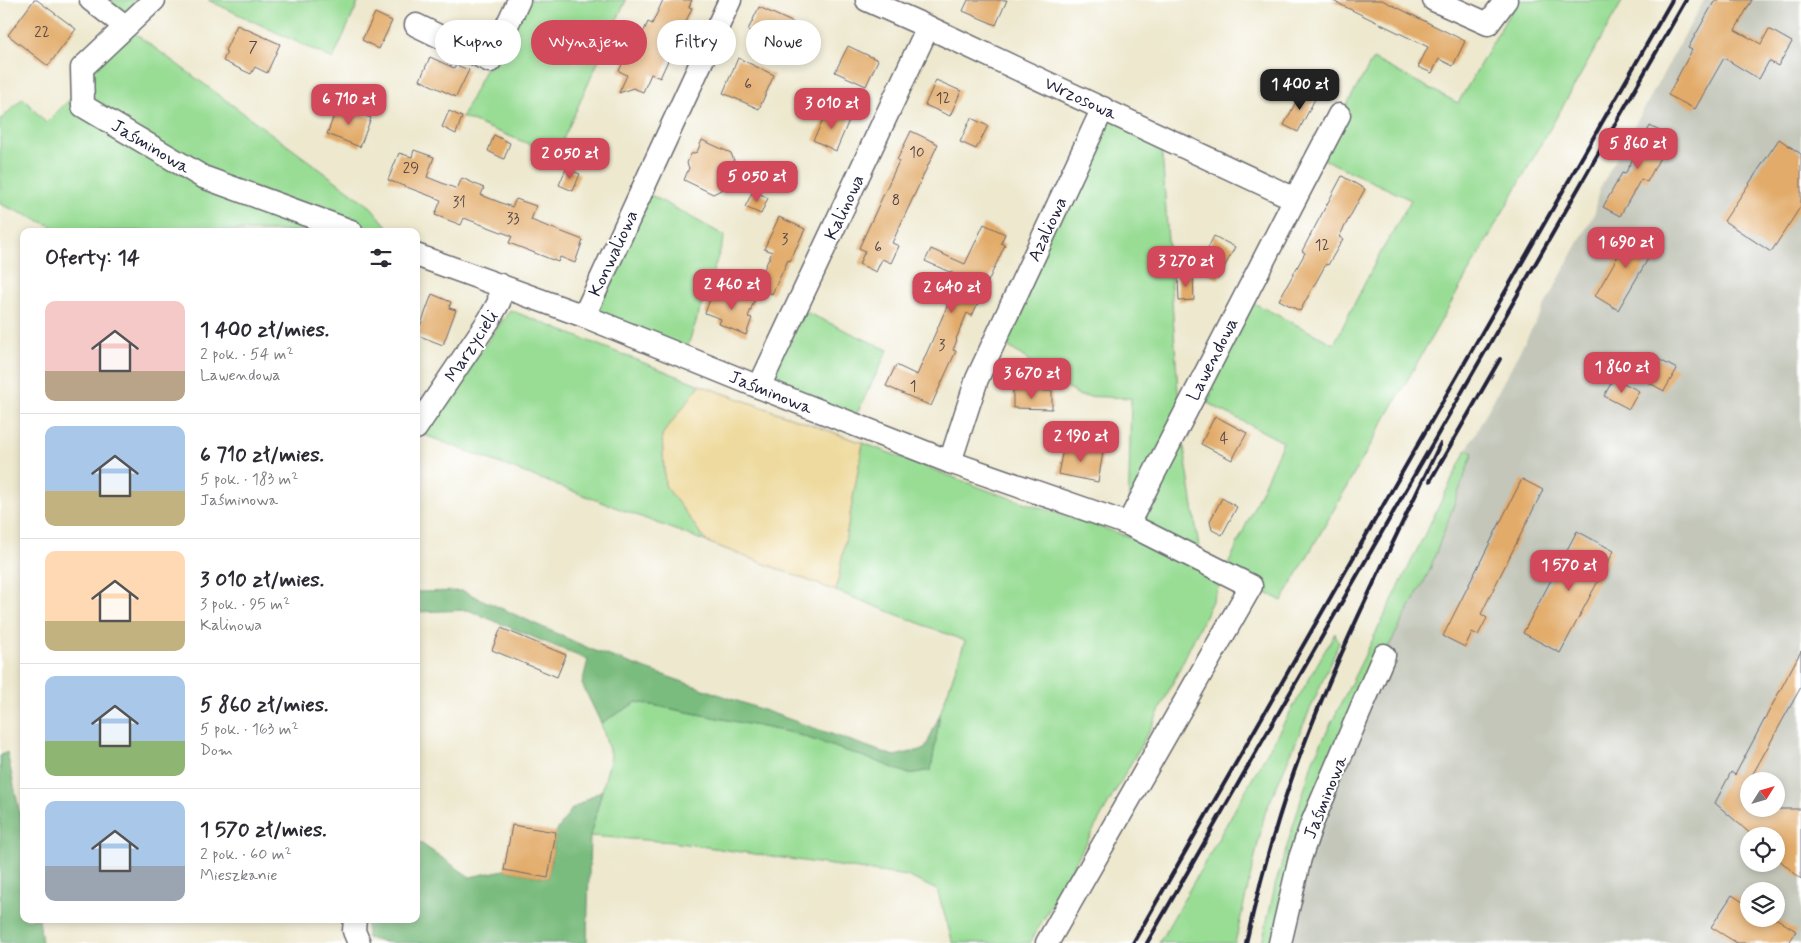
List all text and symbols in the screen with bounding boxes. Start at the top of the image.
chip: Kupno [435,20,521,65]
chip: Wynajem [531,20,647,65]
chip: Filtry [657,20,736,65]
chip: Nowe [746,20,821,65]
house number: 22 [34,23,50,43]
house number: 7 [248,38,258,58]
pin: 1 400 zł [1248,68,1352,111]
street label: Wrzosowa [1040,72,1121,126]
text: 1 400 zł [1271,74,1329,95]
house number: 6 [744,75,752,95]
pin: 6 710 zł [297,84,401,126]
pin: 3 010 zł [780,88,884,130]
text: 6 710 zł [322,89,376,110]
house number: 12 [936,89,950,109]
text: 3 010 zł [805,93,859,114]
street label: Jaśminowa [107,114,195,180]
pin: 5 860 zł [1586,128,1690,170]
text: 5 860 zł [1610,133,1666,154]
pin: 2 050 zł [518,138,622,180]
text: 2 050 zł [542,143,598,164]
house number: 10 [909,143,925,163]
house number: 29 [403,159,419,179]
pin: 5 050 zł [705,160,809,203]
text: 5 050 zł [728,166,786,187]
street label: Kalinowa [819,171,871,244]
house number: 8 [892,191,900,211]
house number: 31 [452,193,466,213]
street label: Azaliowa [1022,193,1073,266]
street label: Konwaliowa [583,206,644,301]
house number: 33 [506,209,520,229]
pin: 1 690 zł [1574,226,1678,269]
house number: 3 [782,230,789,250]
text: 1 690 zł [1598,232,1654,253]
house number: 12 [1315,236,1329,256]
house number: 6 [874,238,882,258]
text: Oferty: 14 [45,244,140,272]
icon: filters [367,244,395,272]
pin: 3 270 zł [1134,246,1238,288]
text: 3 270 zł [1158,251,1214,272]
pin: 2 460 zł [680,268,784,311]
pin: 2 640 zł [900,272,1004,314]
text: 2 460 zł [704,274,760,295]
text: 2 640 zł [923,277,981,298]
street label: Marzycieli [440,306,504,387]
street label: Lawendowa [1182,314,1244,405]
text: 1 400 zł/mies. [200,316,329,344]
icon: home [85,321,145,381]
house number: 3 [939,336,946,356]
text: 2 pok. · 54 m² [200,344,294,365]
pin: 1 860 zł [1570,352,1674,394]
text: 1 860 zł [1595,357,1649,378]
pin: 3 670 zł [980,358,1084,400]
text: 3 670 zł [1004,363,1060,384]
text: Lawendowa [200,365,280,386]
street label: Jaśminowa [725,365,816,421]
house number: 1 [910,377,916,397]
pin: 2 190 zł [1029,420,1133,463]
text: 2 190 zł [1054,426,1108,447]
house number: 4 [1220,429,1229,449]
text: 6 710 zł/mies. [200,441,324,469]
icon: home [85,446,145,506]
text: 5 pok. · 183 m² [200,469,298,490]
text: Jaśminowa [200,490,278,511]
pin: 1 570 zł [1517,550,1621,592]
text: 1 570 zł [1541,555,1597,576]
text: 3 010 zł/mies. [200,566,324,594]
icon: home [85,571,145,631]
text: 3 pok. · 95 m² [200,594,290,615]
text: Kalinowa [200,615,262,636]
text: 5 860 zł/mies. [200,691,328,719]
icon: home [85,696,145,756]
text: 5 pok. · 163 m² [200,719,299,740]
text: Dom [200,740,233,761]
street label: Jaśminowa [1298,752,1354,843]
north arrow [1740,772,1785,818]
map controls [1740,772,1785,927]
text: 1 570 zł/mies. [200,816,327,844]
icon: home [85,821,145,881]
button: locate [1740,827,1785,872]
text: 2 pok. · 60 m² [200,844,292,865]
text: Mieszkanie [200,865,278,886]
button: layers [1740,882,1785,927]

